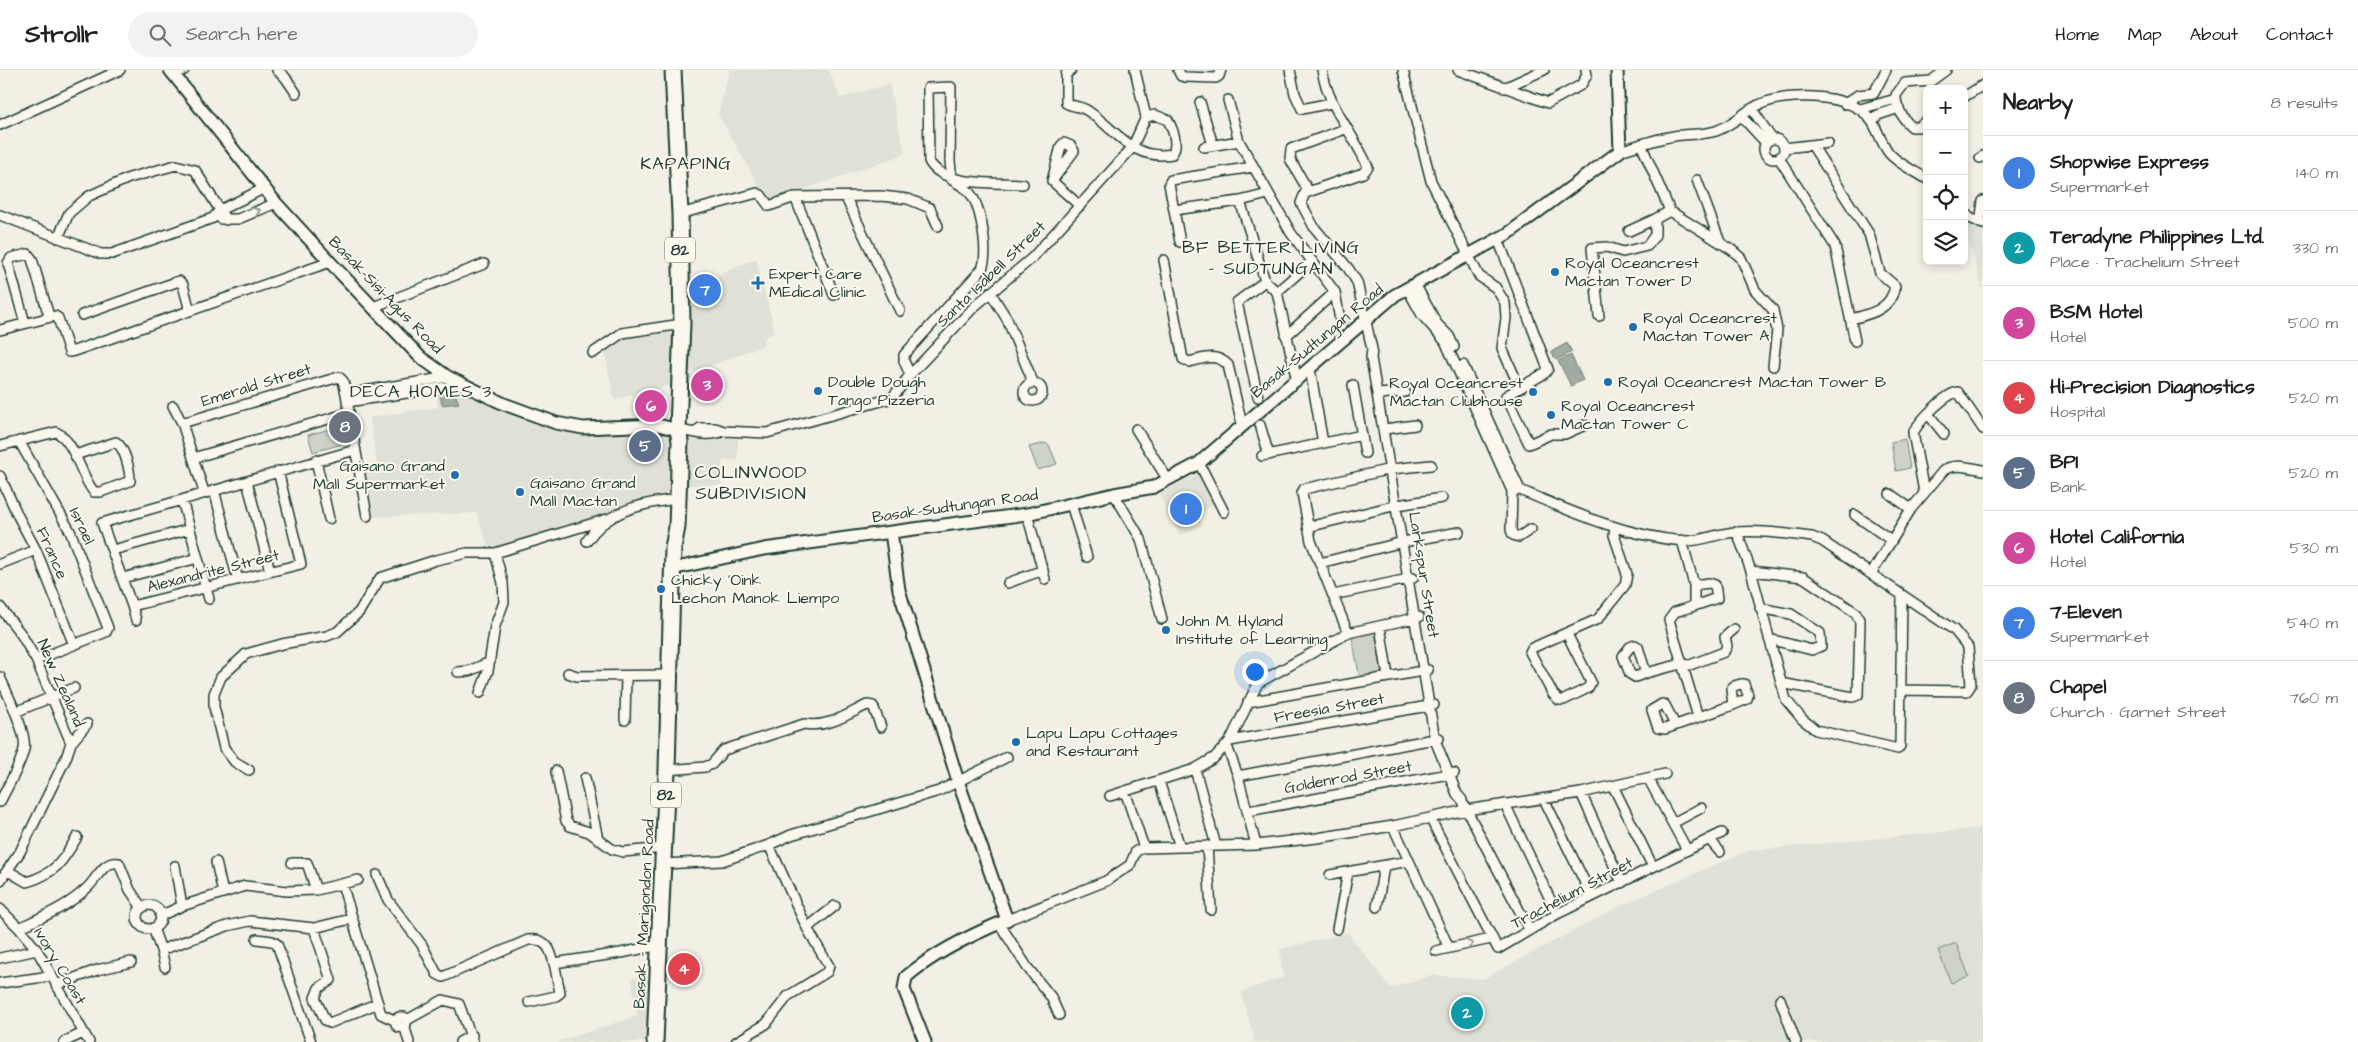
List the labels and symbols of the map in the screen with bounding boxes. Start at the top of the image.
district label: KAPAPING [640,151,732,176]
one-way arrow [252,206,261,217]
street label: Santa Isabell Street [931,216,1051,332]
street label: Basak-Sisi-Agus Road [323,231,448,360]
district label: BF BETTER LIVING - SUDTUNGAN [1182,235,1360,281]
road number: 82 [665,238,695,262]
place label: Royal Oceancrest Mactan Tower D [1565,252,1700,292]
place label: Expert Care MEdical Clinic [769,263,866,303]
marker: Royal Oceancrest Mactan Tower D [1549,266,1561,278]
pin: 7 [689,271,721,309]
marker: Expert Care MEdical Clinic [751,276,765,290]
street label: Basak-Sudtungan Road [1246,279,1389,404]
place label: Royal Oceancrest Mactan Tower A [1643,307,1778,347]
marker: Royal Oceancrest Mactan Tower A [1627,321,1639,333]
street label: Emerald Street [198,358,314,412]
pin: 3 [691,366,723,404]
place label: Double Dough Tango Pizzeria [828,371,934,412]
place label: Royal Oceancrest Mactan Tower B [1618,371,1887,394]
place label: Royal Oceancrest Mactan Clubhouse [1389,372,1524,412]
marker: Royal Oceancrest Mactan Tower B [1602,376,1614,388]
district label: DECA HOMES 3 [350,379,492,404]
marker: Double Dough Tango Pizzeria [812,385,824,397]
marker: Royal Oceancrest Mactan Clubhouse [1527,386,1539,398]
pin: 6 [635,387,667,425]
place label: Royal Oceancrest Mactan Tower C [1561,395,1696,435]
pin: 8 [329,408,361,446]
marker: Royal Oceancrest Mactan Tower C [1545,409,1557,421]
pin: 5 [629,427,661,465]
place label: Gaisano Grand Mall Supermarket [313,455,446,495]
district label: COLINWOOD SUBDIVISION [695,460,808,506]
marker: Gaisano Grand Mall Supermarket [449,469,461,481]
place label: Gaisano Grand Mall Mactan [530,472,635,512]
street label: Basak-Sudtungan Road [871,483,1039,530]
marker: Gaisano Grand Mall Mactan [514,486,526,498]
pin: 1 [1170,490,1202,528]
street label: Israel [64,504,100,548]
street label: Larkspur Street [1403,510,1445,640]
street label: France [31,523,73,583]
street label: Alexandrite Street [145,544,282,598]
place label: Chicky 'Oink Lechon Manok Liempo [671,569,839,609]
marker: Chicky 'Oink Lechon Manok Liempo [655,583,667,595]
place label: John M. Hyland Institute of Learning [1176,610,1328,651]
marker: John M. Hyland Institute of Learning [1160,624,1172,636]
street label: New Zealand [32,635,90,731]
your location [1242,659,1268,685]
street label: Freesia Street [1272,687,1386,729]
place label: Lapu Lapu Cottages and Restaurant [1026,722,1178,762]
marker: Lapu Lapu Cottages and Restaurant [1010,736,1022,748]
street label: Goldenrod Street [1282,755,1414,799]
road number: 82 [651,782,681,808]
street label: Basak - Marigondon Road [628,819,661,1009]
street label: Trachelium Street [1507,851,1637,934]
street label: Ivory Coast [27,923,92,1010]
one-way arrow [1466,939,1475,949]
pin: 4 [668,950,700,988]
pin: 2 [1451,994,1483,1032]

